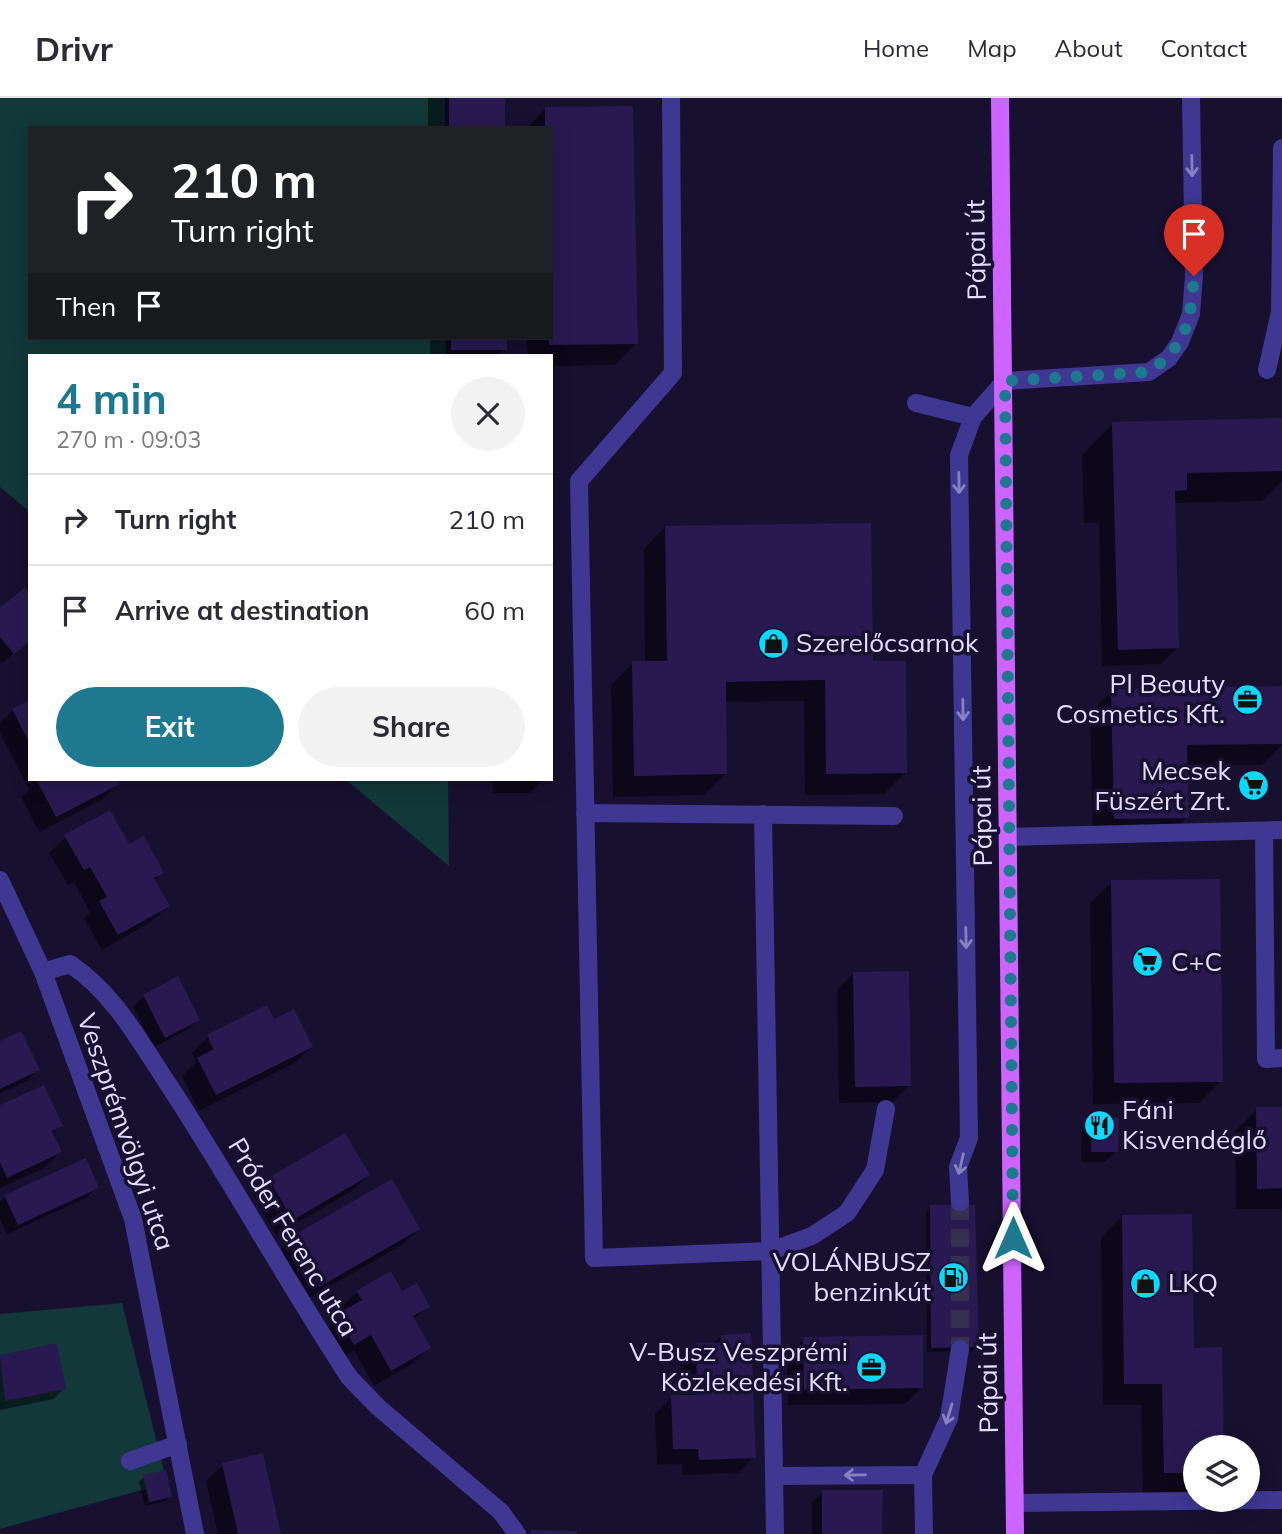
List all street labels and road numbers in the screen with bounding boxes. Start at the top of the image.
street label: Pápai út [958,199,993,301]
street label: Pápai út [964,765,999,867]
street label: Veszprémvölgyi utca [70,1009,182,1255]
street label: Próder Ferenc utca [221,1132,366,1342]
street label: Pápai út [970,1332,1005,1434]

